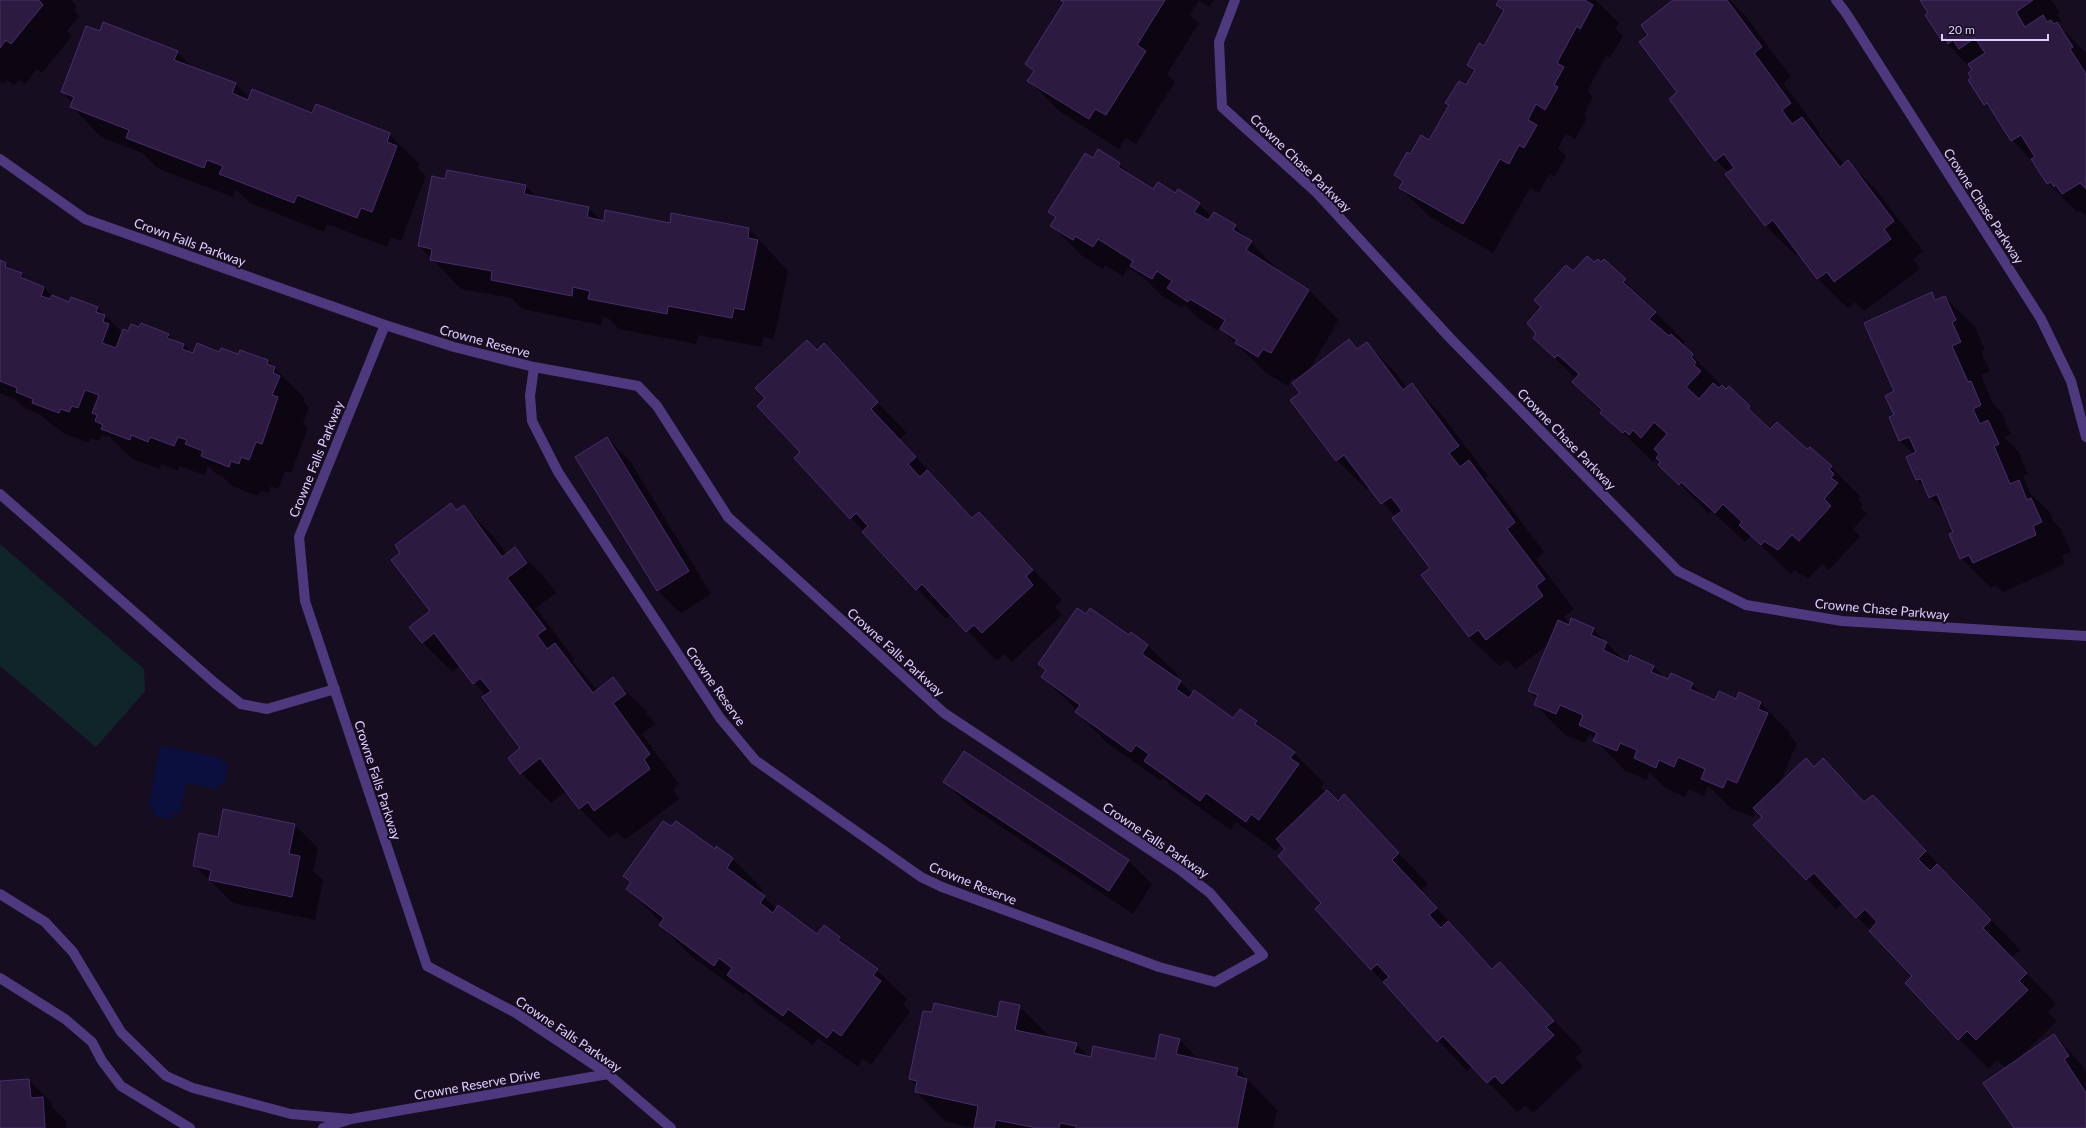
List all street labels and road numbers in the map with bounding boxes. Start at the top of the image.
street label: Crowne Chase Parkway [1247,110,1355,216]
street label: Crowne Chase Parkway [1941,145,2028,267]
street label: Crown Falls Parkway [132,214,248,270]
street label: Crowne Reserve [438,321,532,361]
street label: Crowne Chase Parkway [1514,385,1620,493]
street label: Crowne Falls Parkway [285,398,347,520]
street label: Crowne Chase Parkway [1814,595,1950,623]
street label: Crowne Falls Parkway [844,604,948,700]
street label: Crowne Reserve [683,643,749,729]
street label: Crowne Falls Parkway [351,718,405,842]
street label: Crowne Falls Parkway [1100,799,1212,882]
street label: Crowne Reserve [927,858,1019,908]
street label: Crowne Falls Parkway [513,993,625,1076]
street label: Crowne Reserve Drive [413,1065,541,1103]

